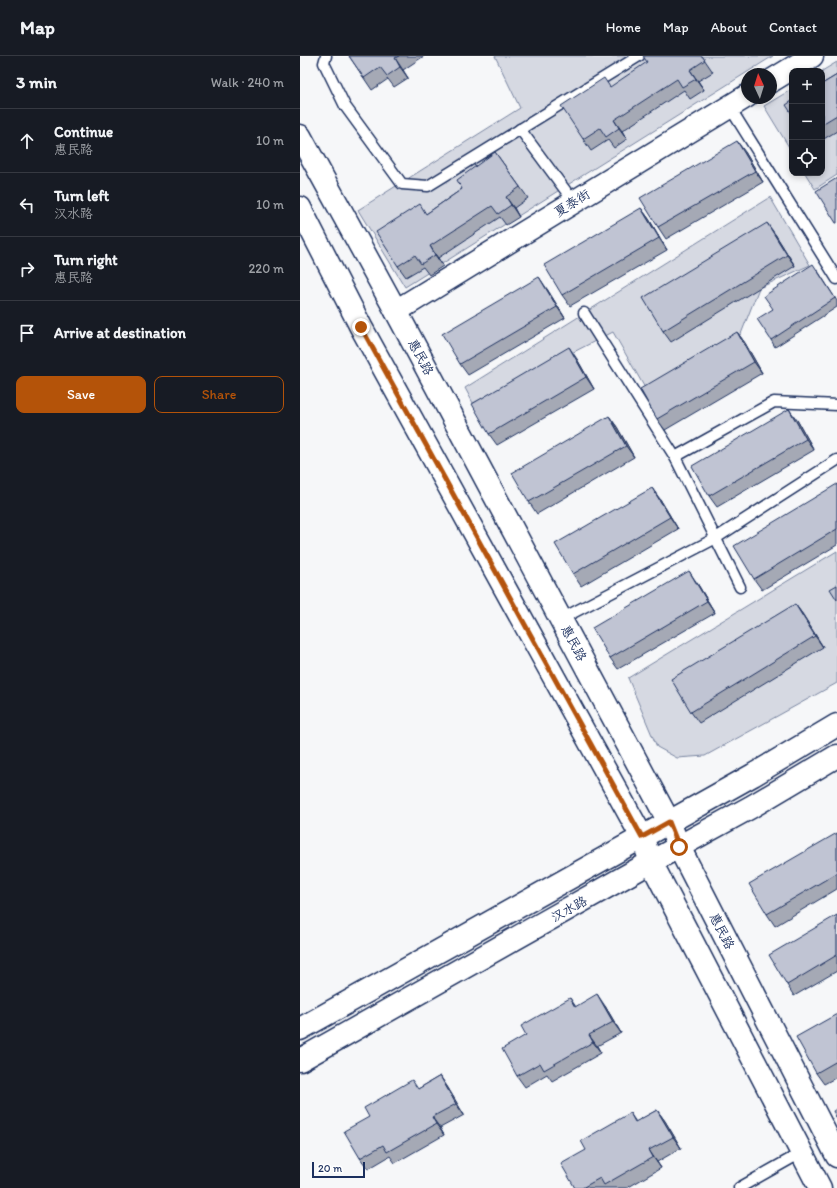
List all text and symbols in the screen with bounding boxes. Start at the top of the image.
text: Map [20,16,55,39]
text: Home [606,19,641,36]
text: Map [663,19,689,36]
text: About [711,19,747,36]
text: Contact [769,19,817,36]
north arrow [741,68,777,104]
map controls [789,68,825,176]
button: + [789,68,825,104]
text: 3 min [16,72,57,92]
text: Walk · 240 m [211,75,284,90]
button: − [789,104,825,140]
text: Continue [54,123,113,141]
icon: ahead [16,130,38,152]
text: 10 m [256,133,284,148]
button: locate [789,140,825,176]
text: 惠民路 [54,142,93,157]
street label: 夏泰街 [551,186,593,220]
text: Turn left [54,187,109,205]
icon: left [16,194,38,216]
text: 10 m [256,197,284,212]
text: 汉水路 [54,206,93,221]
text: Turn right [54,251,118,269]
icon: right [16,258,38,280]
text: 220 m [248,261,284,276]
text: 惠民路 [54,270,93,285]
route end [352,318,370,336]
icon: arrive [16,322,38,344]
text: Arrive at destination [54,324,186,342]
street label: 惠民路 [405,336,437,378]
button: Save [16,376,146,413]
button: Share [154,376,284,413]
street label: 惠民路 [558,622,590,664]
route start [670,838,688,856]
street label: 汉水路 [548,893,590,925]
street label: 惠民路 [706,910,738,952]
scale bar [312,1160,365,1179]
text: 20 m [318,1162,342,1175]

